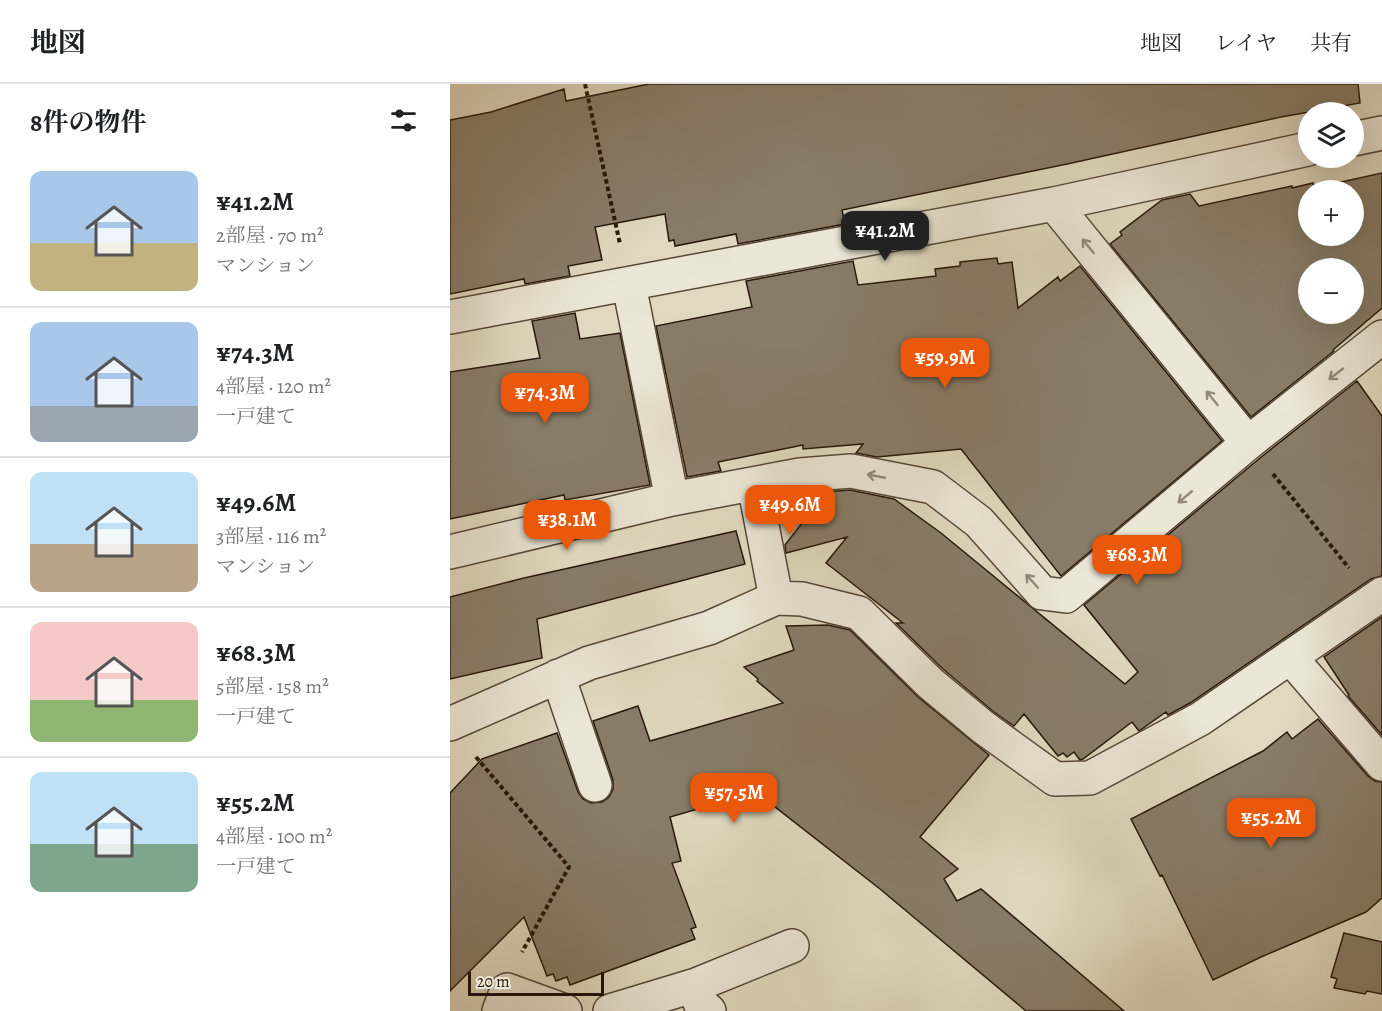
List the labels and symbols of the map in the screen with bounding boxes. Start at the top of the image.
pin: ¥41.2M [836,211,934,262]
one-way arrow [1082,239,1095,255]
pin: ¥59.9M [896,338,994,389]
one-way arrow [1328,367,1344,380]
pin: ¥74.3M [496,373,594,424]
one-way arrow [1205,390,1218,406]
one-way arrow [867,470,887,481]
pin: ¥49.6M [741,485,839,536]
one-way arrow [1177,490,1193,503]
pin: ¥38.1M [518,500,616,551]
pin: ¥68.3M [1088,535,1186,586]
one-way arrow [1025,574,1039,589]
pin: ¥57.5M [685,773,783,824]
pin: ¥55.2M [1222,798,1320,849]
scale bar [468,969,604,996]

